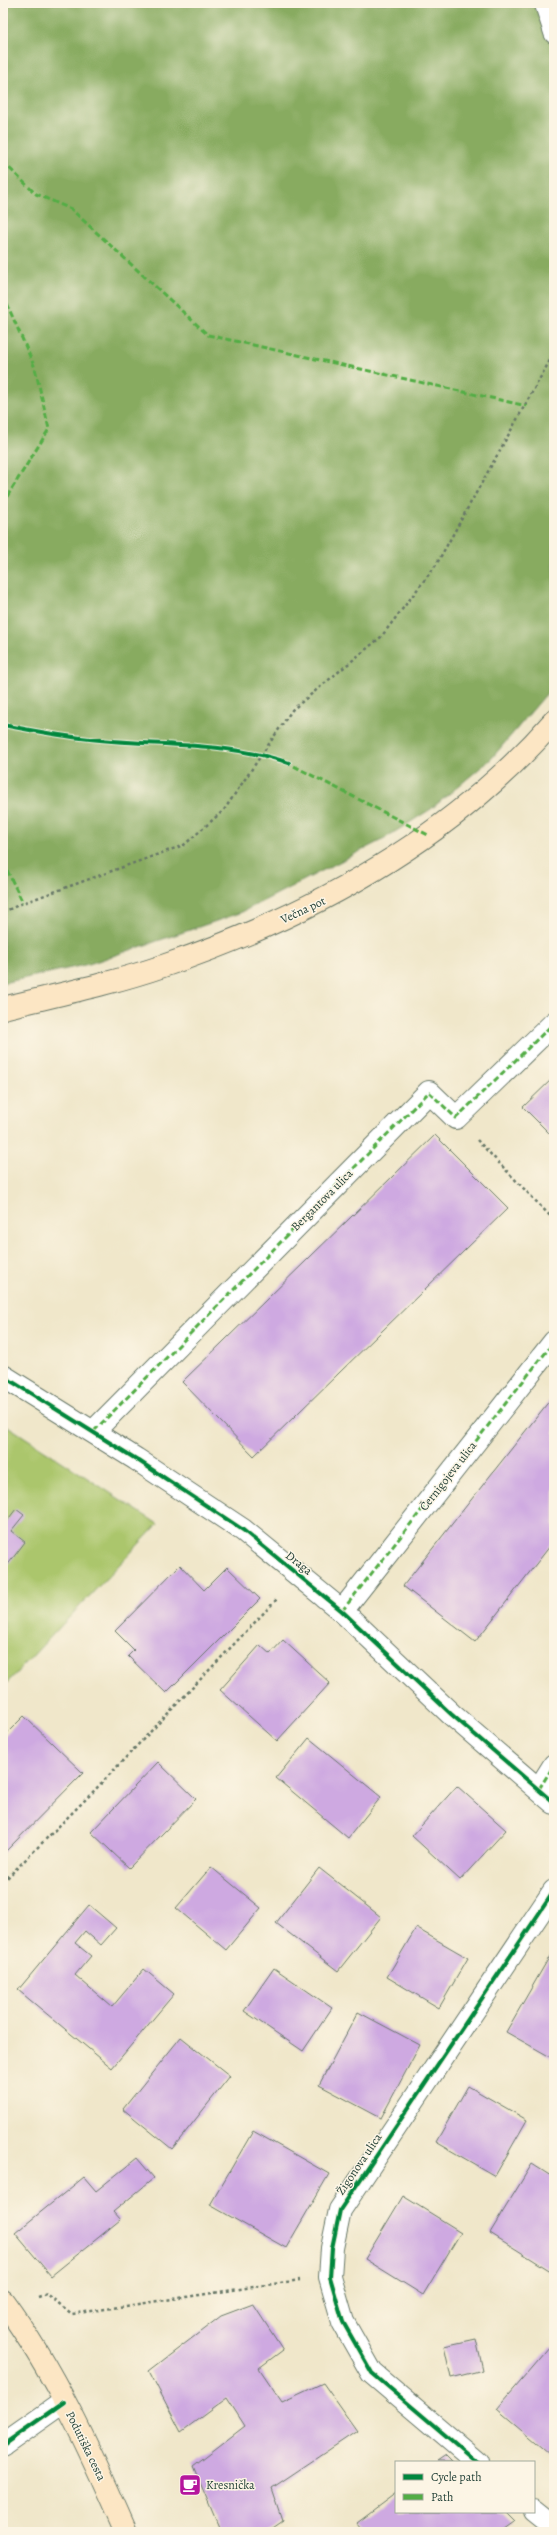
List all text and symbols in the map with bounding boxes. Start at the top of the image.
street label: Večna pot [277,893,328,928]
street label: Bergantova ulica [288,1165,357,1234]
street label: Černigojeva ulica [416,1438,480,1514]
street label: Draga [282,1547,316,1579]
street label: Žigonova ulica [333,2130,386,2198]
street label: Podutiška cesta [62,2409,110,2484]
legend [395,2461,535,2513]
text: Cycle path [431,2469,482,2485]
cafe icon: Kresnička [177,2472,203,2498]
place label: Kresnička [206,2477,255,2493]
text: Path [431,2489,454,2505]

